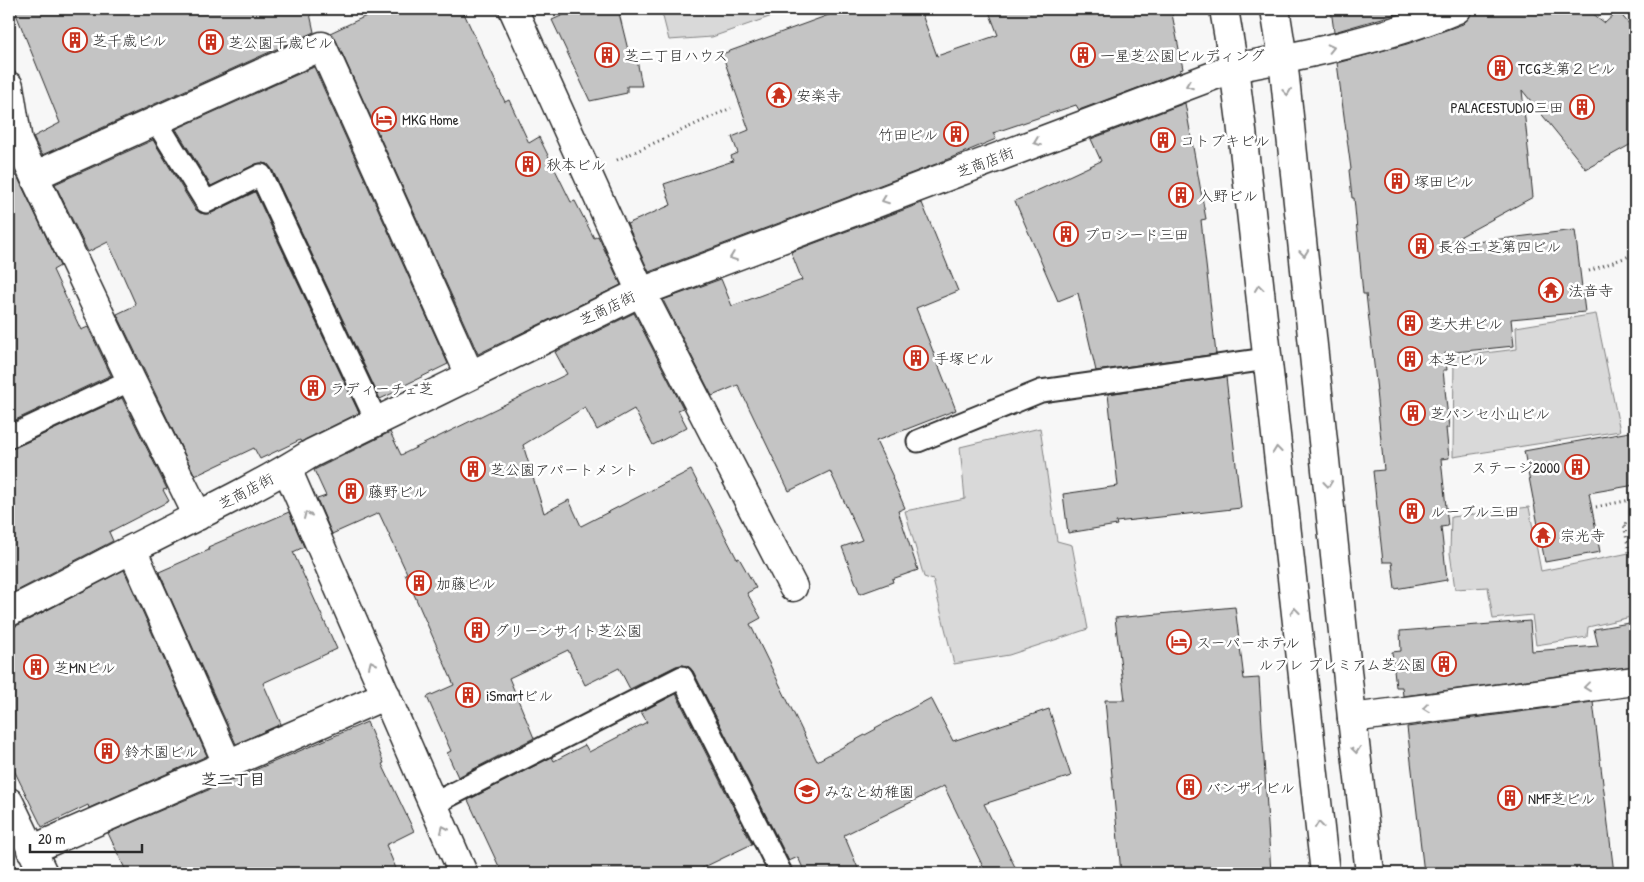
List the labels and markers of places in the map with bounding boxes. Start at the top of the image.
building icon: 芝千歳ビル [62,27,88,53]
building icon: 芝公園千歳ビル [198,29,224,55]
place label: 芝千歳ビル [92,30,167,51]
place label: 芝公園千歳ビル [228,32,333,53]
building icon: 芝二丁目ハウス [594,42,620,68]
building icon: 一星芝公園ビルディング [1070,42,1096,68]
place label: 芝二丁目ハウス [624,45,728,66]
place label: 一星芝公園ビルディング [1100,45,1265,66]
building icon: TCG芝第２ビル [1487,55,1513,81]
place label: TCG芝第２ビル [1518,58,1615,79]
temple icon: 安楽寺 [766,82,792,108]
place label: 安楽寺 [796,85,841,106]
building icon: PALACESTUDIO三田 [1569,94,1595,120]
place label: PALACESTUDIO三田 [1451,97,1564,118]
hotel icon: MKG Home [371,106,397,132]
place label: MKG Home [402,109,459,130]
building icon: 竹田ビル [943,121,969,147]
place label: 竹田ビル [878,124,938,145]
building icon: コトブキビル [1150,127,1176,153]
place label: コトブキビル [1180,130,1270,151]
building icon: 秋本ビル [515,151,541,177]
place label: 秋本ビル [546,154,606,175]
building icon: 塚田ビル [1384,168,1410,194]
place label: 塚田ビル [1414,171,1474,192]
building icon: 入野ビル [1168,182,1194,208]
place label: 入野ビル [1198,185,1258,206]
building icon: プロシード三田 [1053,221,1079,247]
place label: プロシード三田 [1084,224,1189,245]
building icon: 長谷工 芝第四ビル [1408,233,1434,259]
place label: 長谷工 芝第四ビル [1438,236,1561,257]
temple icon: 法音寺 [1538,277,1564,303]
place label: 法音寺 [1568,280,1613,301]
building icon: 芝大井ビル [1397,310,1423,336]
place label: 芝大井ビル [1428,313,1503,334]
building icon: 手塚ビル [903,345,929,371]
building icon: 本芝ビル [1397,346,1423,372]
place label: 手塚ビル [934,348,994,369]
place label: 本芝ビル [1428,349,1488,370]
building icon: ラディーチェ芝 [300,375,326,401]
place label: ラディーチェ芝 [330,378,434,399]
building icon: 芝パンセ小山ビル [1400,400,1426,426]
place label: 芝パンセ小山ビル [1430,403,1550,424]
building icon: ステージ2000 [1564,454,1590,480]
building icon: 芝公園アパートメント [460,456,486,482]
place label: ステージ2000 [1472,457,1560,478]
place label: 芝公園アパートメント [490,459,639,480]
building icon: 藤野ビル [338,478,364,504]
place label: 藤野ビル [368,481,428,502]
building icon: ルーブル三田 [1399,498,1425,524]
place label: ルーブル三田 [1430,501,1519,522]
temple icon: 宗光寺 [1530,522,1556,548]
place label: 宗光寺 [1560,525,1605,546]
building icon: 加藤ビル [406,570,432,596]
place label: 加藤ビル [436,573,496,594]
building icon: グリーンサイト芝公園 [464,617,490,643]
place label: グリーンサイト芝公園 [494,620,642,641]
hotel icon: スーパーホテル [1166,629,1192,655]
place label: スーパーホテル [1196,632,1300,653]
building icon: ルフレ プレミアム芝公園 [1431,651,1457,677]
building icon: 芝MNビル [23,654,49,680]
place label: ルフレ プレミアム芝公園 [1258,654,1426,675]
place label: 芝MNビル [54,657,116,678]
building icon: iSmartビル [455,682,481,708]
place label: iSmartビル [486,685,553,706]
building icon: 鈴木園ビル [94,738,120,764]
place label: 鈴木園ビル [124,741,199,762]
building icon: バンザイビル [1176,774,1202,800]
place label: バンザイビル [1206,777,1295,798]
school or university icon: みなと幼稚園 [794,778,820,804]
place label: みなと幼稚園 [824,781,914,802]
building icon: NMF芝ビル [1497,785,1523,811]
place label: NMF芝ビル [1528,788,1595,809]

